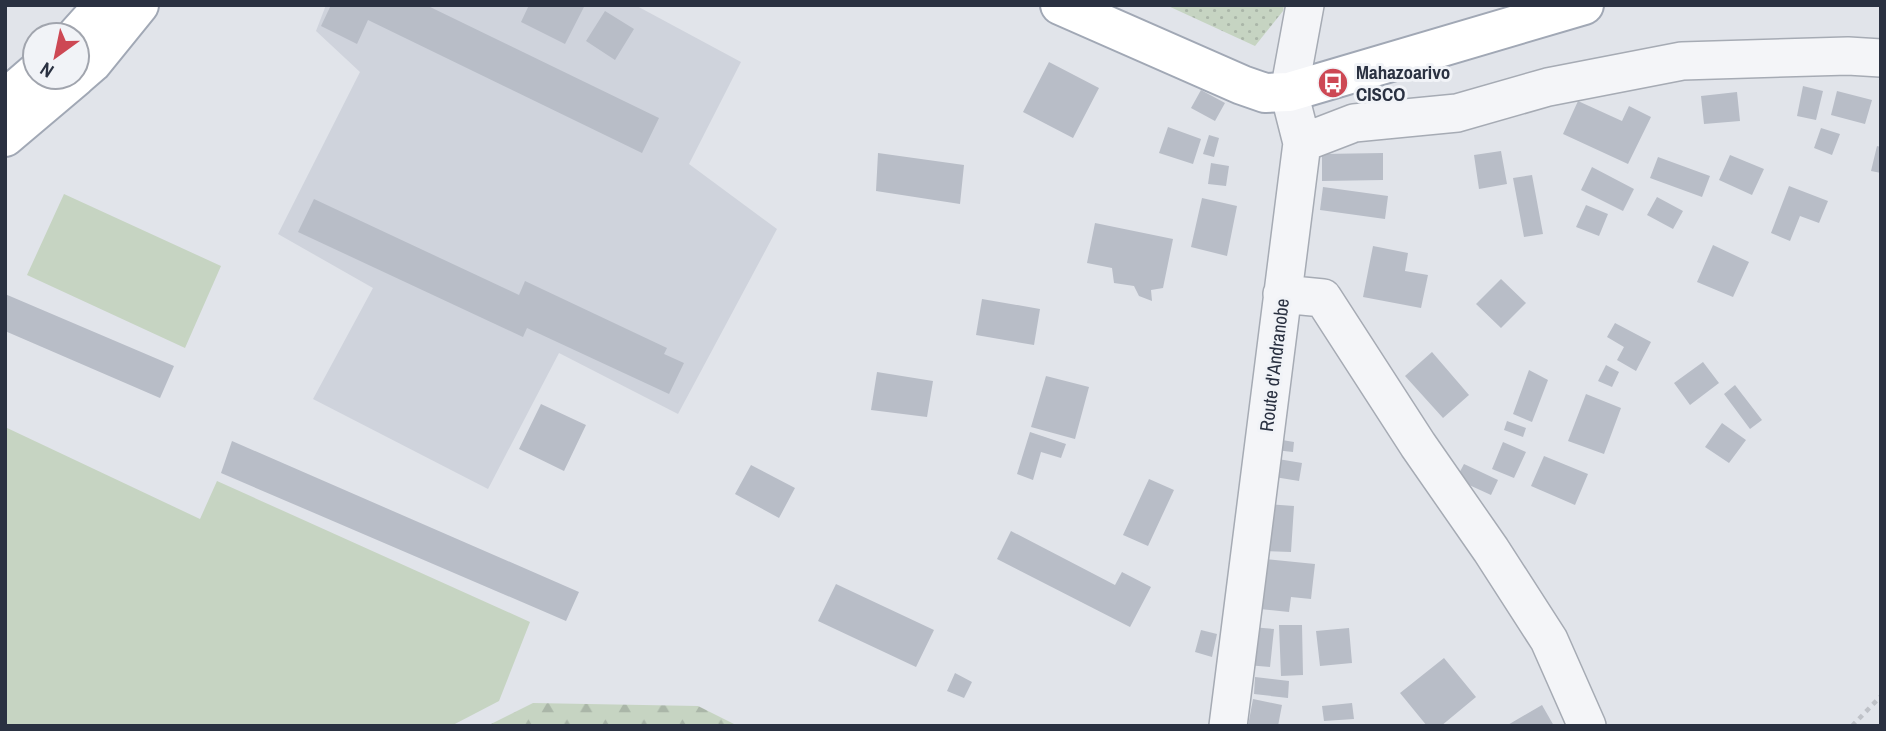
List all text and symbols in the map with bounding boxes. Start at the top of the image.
north arrow [21,21,91,91]
text: N [35,56,59,84]
place label: Mahazoarivo CISCO [1356,59,1450,107]
bus stop icon: Mahazoarivo CISCO [1316,66,1350,100]
street label: Route d'Andranobe [1253,297,1295,433]

